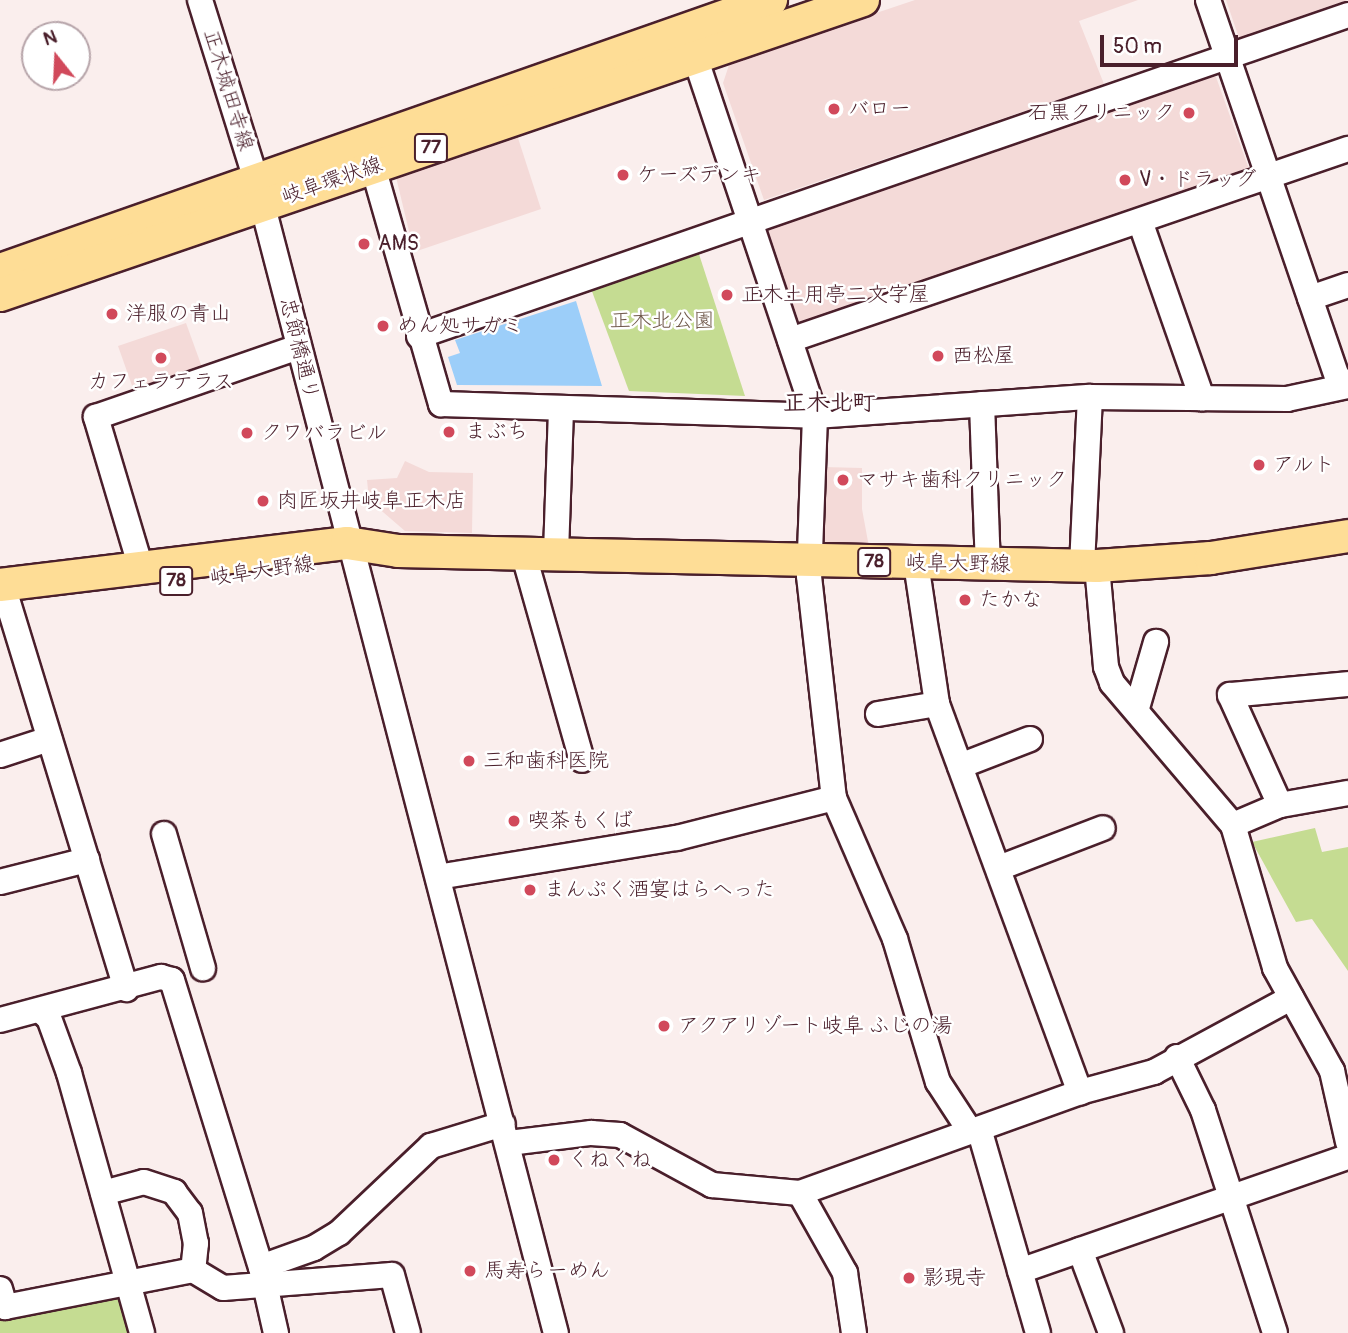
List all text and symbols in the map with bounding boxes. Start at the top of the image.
north arrow [21,21,91,91]
scale bar [1103,21,1241,65]
text: N [40,25,60,51]
street label: 正木城田寺線 [198,26,258,154]
text: 50 m [1113,33,1162,60]
place label: バロー [848,96,911,122]
place label: 石黒クリニック [1028,100,1175,126]
marker: バロー [826,101,842,117]
marker: 石黒クリニック [1181,105,1197,121]
road number: 77 [414,132,448,164]
street label: 岐阜環状線 [278,152,386,210]
place label: ケーズデンキ [637,162,763,188]
marker: ケーズデンキ [615,167,631,183]
place label: V・ドラッグ [1139,167,1257,193]
marker: V・ドラッグ [1117,172,1133,188]
place label: AMS [378,231,419,257]
marker: AMS [356,236,372,252]
place label: 正木土用亭二文字屋 [741,282,930,308]
marker: 正木土用亭二文字屋 [719,287,735,303]
street label: 忠節橋通り [274,295,324,403]
place label: 洋服の青山 [126,301,231,327]
marker: 洋服の青山 [104,306,120,322]
park label: 正木北公園 [610,308,714,334]
place label: めん処サガミ [397,313,523,339]
marker: めん処サガミ [375,318,391,334]
place label: 西松屋 [952,343,1015,369]
marker: 西松屋 [930,348,946,364]
marker: カフェラテラス [153,350,169,366]
place label: カフェラテラス [88,369,234,395]
district label: 正木北町 [783,389,875,417]
place label: まぶち [465,419,528,445]
place label: クワバラビル [261,420,387,446]
marker: まぶち [439,422,459,442]
marker: クワバラビル [239,425,255,441]
place label: アルト [1273,452,1336,478]
marker: アルト [1251,457,1267,473]
place label: マサキ歯科クリニック [857,467,1067,493]
marker: マサキ歯科クリニック [835,472,851,488]
place label: 肉匠坂井岐阜正木店 [277,488,466,514]
marker: 肉匠坂井岐阜正木店 [255,493,271,509]
road number: 78 [856,547,892,578]
street label: 岐阜大野線 [905,550,1011,578]
street label: 岐阜大野線 [208,551,316,591]
road number: 78 [158,566,194,596]
place label: たかな [979,587,1042,613]
marker: たかな [957,592,973,608]
place label: 三和歯科医院 [483,748,609,774]
marker: 三和歯科医院 [461,753,477,769]
place label: 喫茶もくば [528,808,633,834]
marker: 喫茶もくば [506,813,522,829]
place label: まんぷく酒宴はらへった [544,877,775,903]
marker: まんぷく酒宴はらへった [522,882,538,898]
place label: アクアリゾート岐阜 ふじの湯 [678,1013,954,1039]
marker: アクアリゾート岐阜 ふじの湯 [656,1018,672,1034]
place label: くねくね [568,1147,652,1173]
marker: くねくね [546,1152,562,1168]
place label: 馬寿らーめん [484,1258,610,1284]
marker: 馬寿らーめん [462,1263,478,1279]
place label: 影現寺 [923,1265,986,1291]
marker: 影現寺 [901,1270,917,1286]

